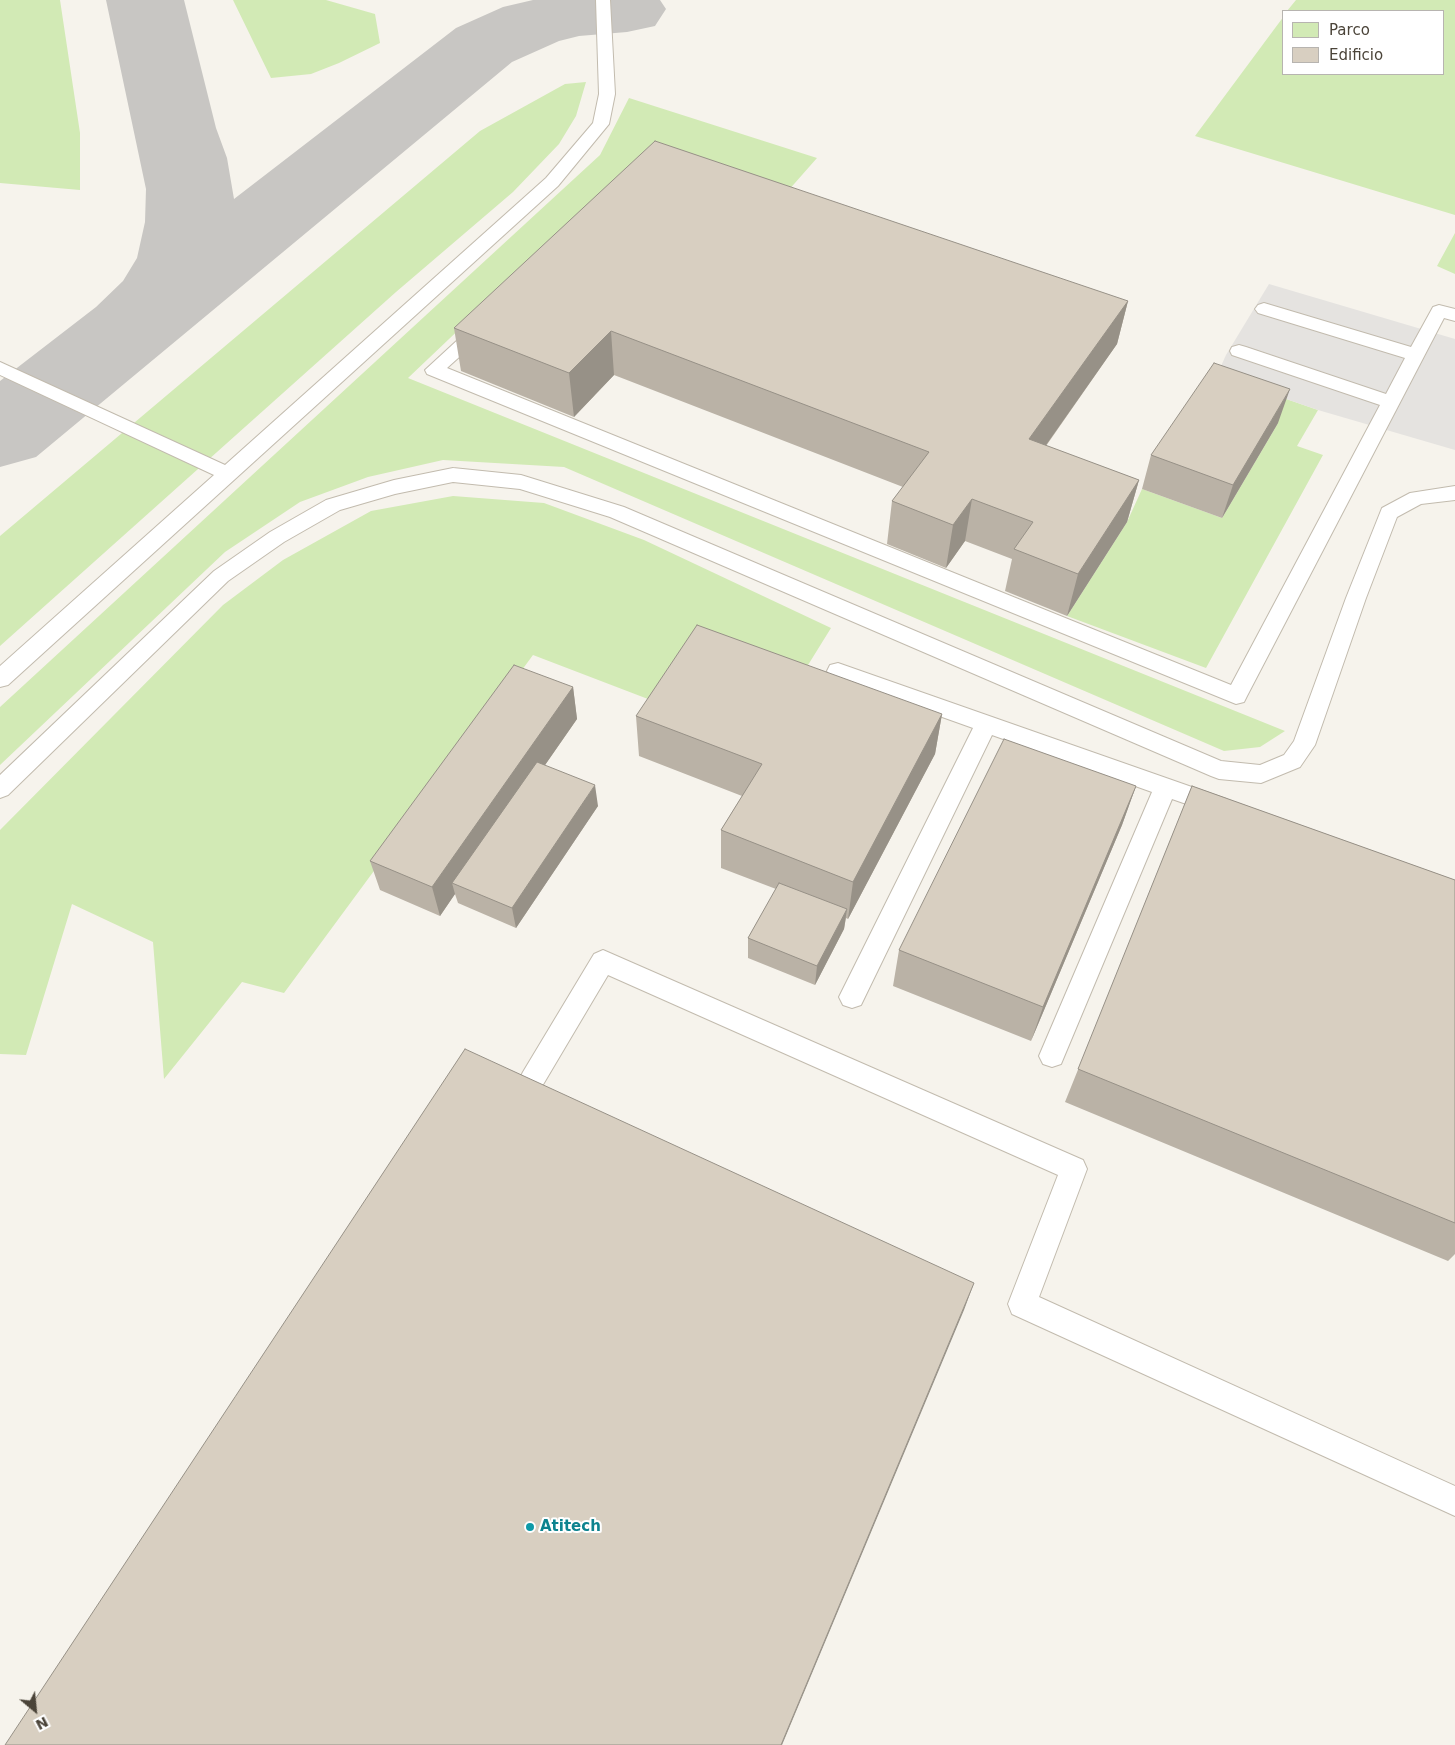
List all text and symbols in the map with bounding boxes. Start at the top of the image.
legend [1282,10,1445,75]
text: Parco [1329,21,1370,39]
text: Edificio [1329,46,1383,64]
place label: Atitech [540,1518,601,1536]
marker: Atitech [524,1521,536,1533]
north arrow [10,1685,60,1735]
text: N [33,1713,51,1733]

